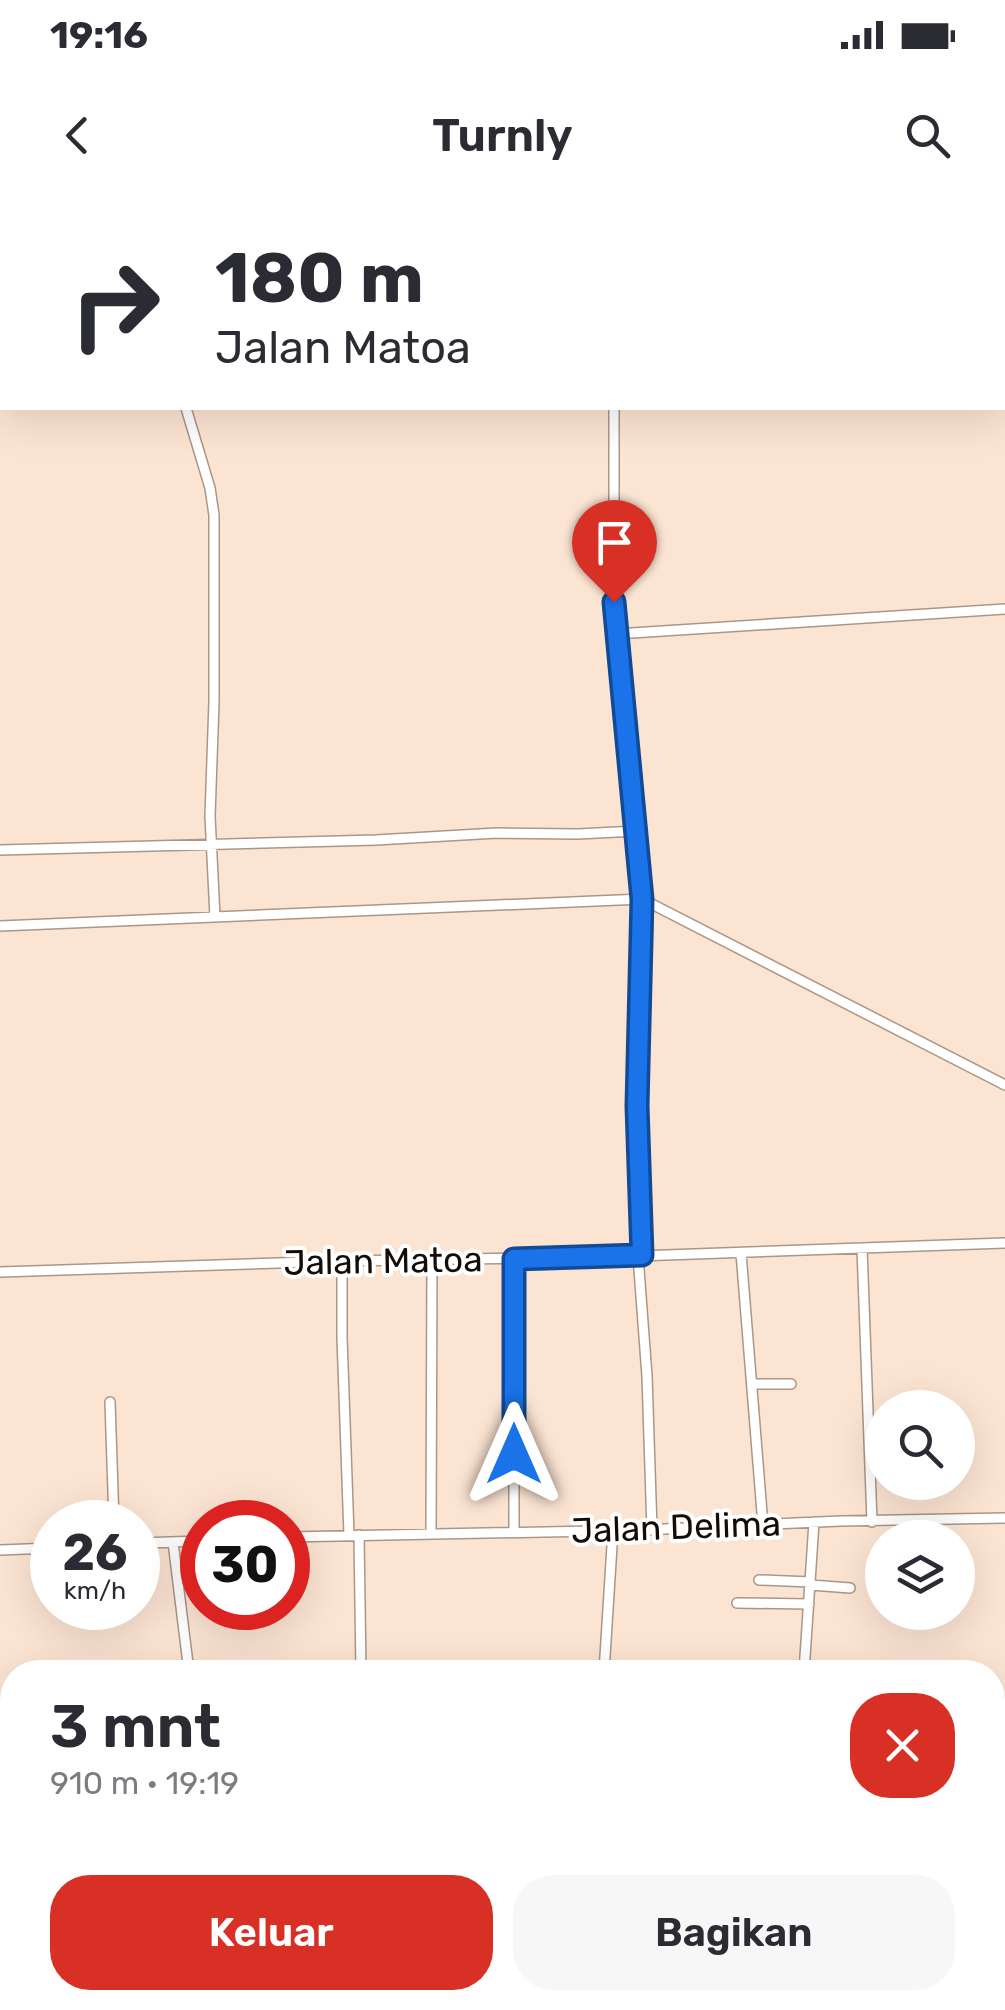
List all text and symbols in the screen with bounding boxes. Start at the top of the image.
text: 19:16 [50,12,148,58]
icon: back [50,108,105,163]
icon: search [900,108,955,163]
text: Turnly [432,109,573,162]
text: 180 m [215,237,424,320]
icon: right [50,240,180,370]
text: Jalan Matoa [215,321,471,374]
pin [572,500,657,603]
icon: arrive [587,515,642,570]
street label: Jalan Matoa [283,1238,483,1284]
map controls [865,1390,975,1630]
button: search [865,1390,975,1500]
position arrow [462,1402,566,1506]
speed limit sign: 30 [180,1500,310,1630]
street label: Jalan Delima [570,1502,782,1552]
button: layers [865,1520,975,1630]
text: 26 [62,1523,128,1583]
text: km/h [64,1576,126,1605]
text: 3 mnt [50,1691,221,1762]
button: close [850,1693,955,1798]
text: 910 m · 19:19 [50,1764,239,1802]
button: Keluar [50,1875,493,1990]
button: Bagikan [513,1875,955,1990]

